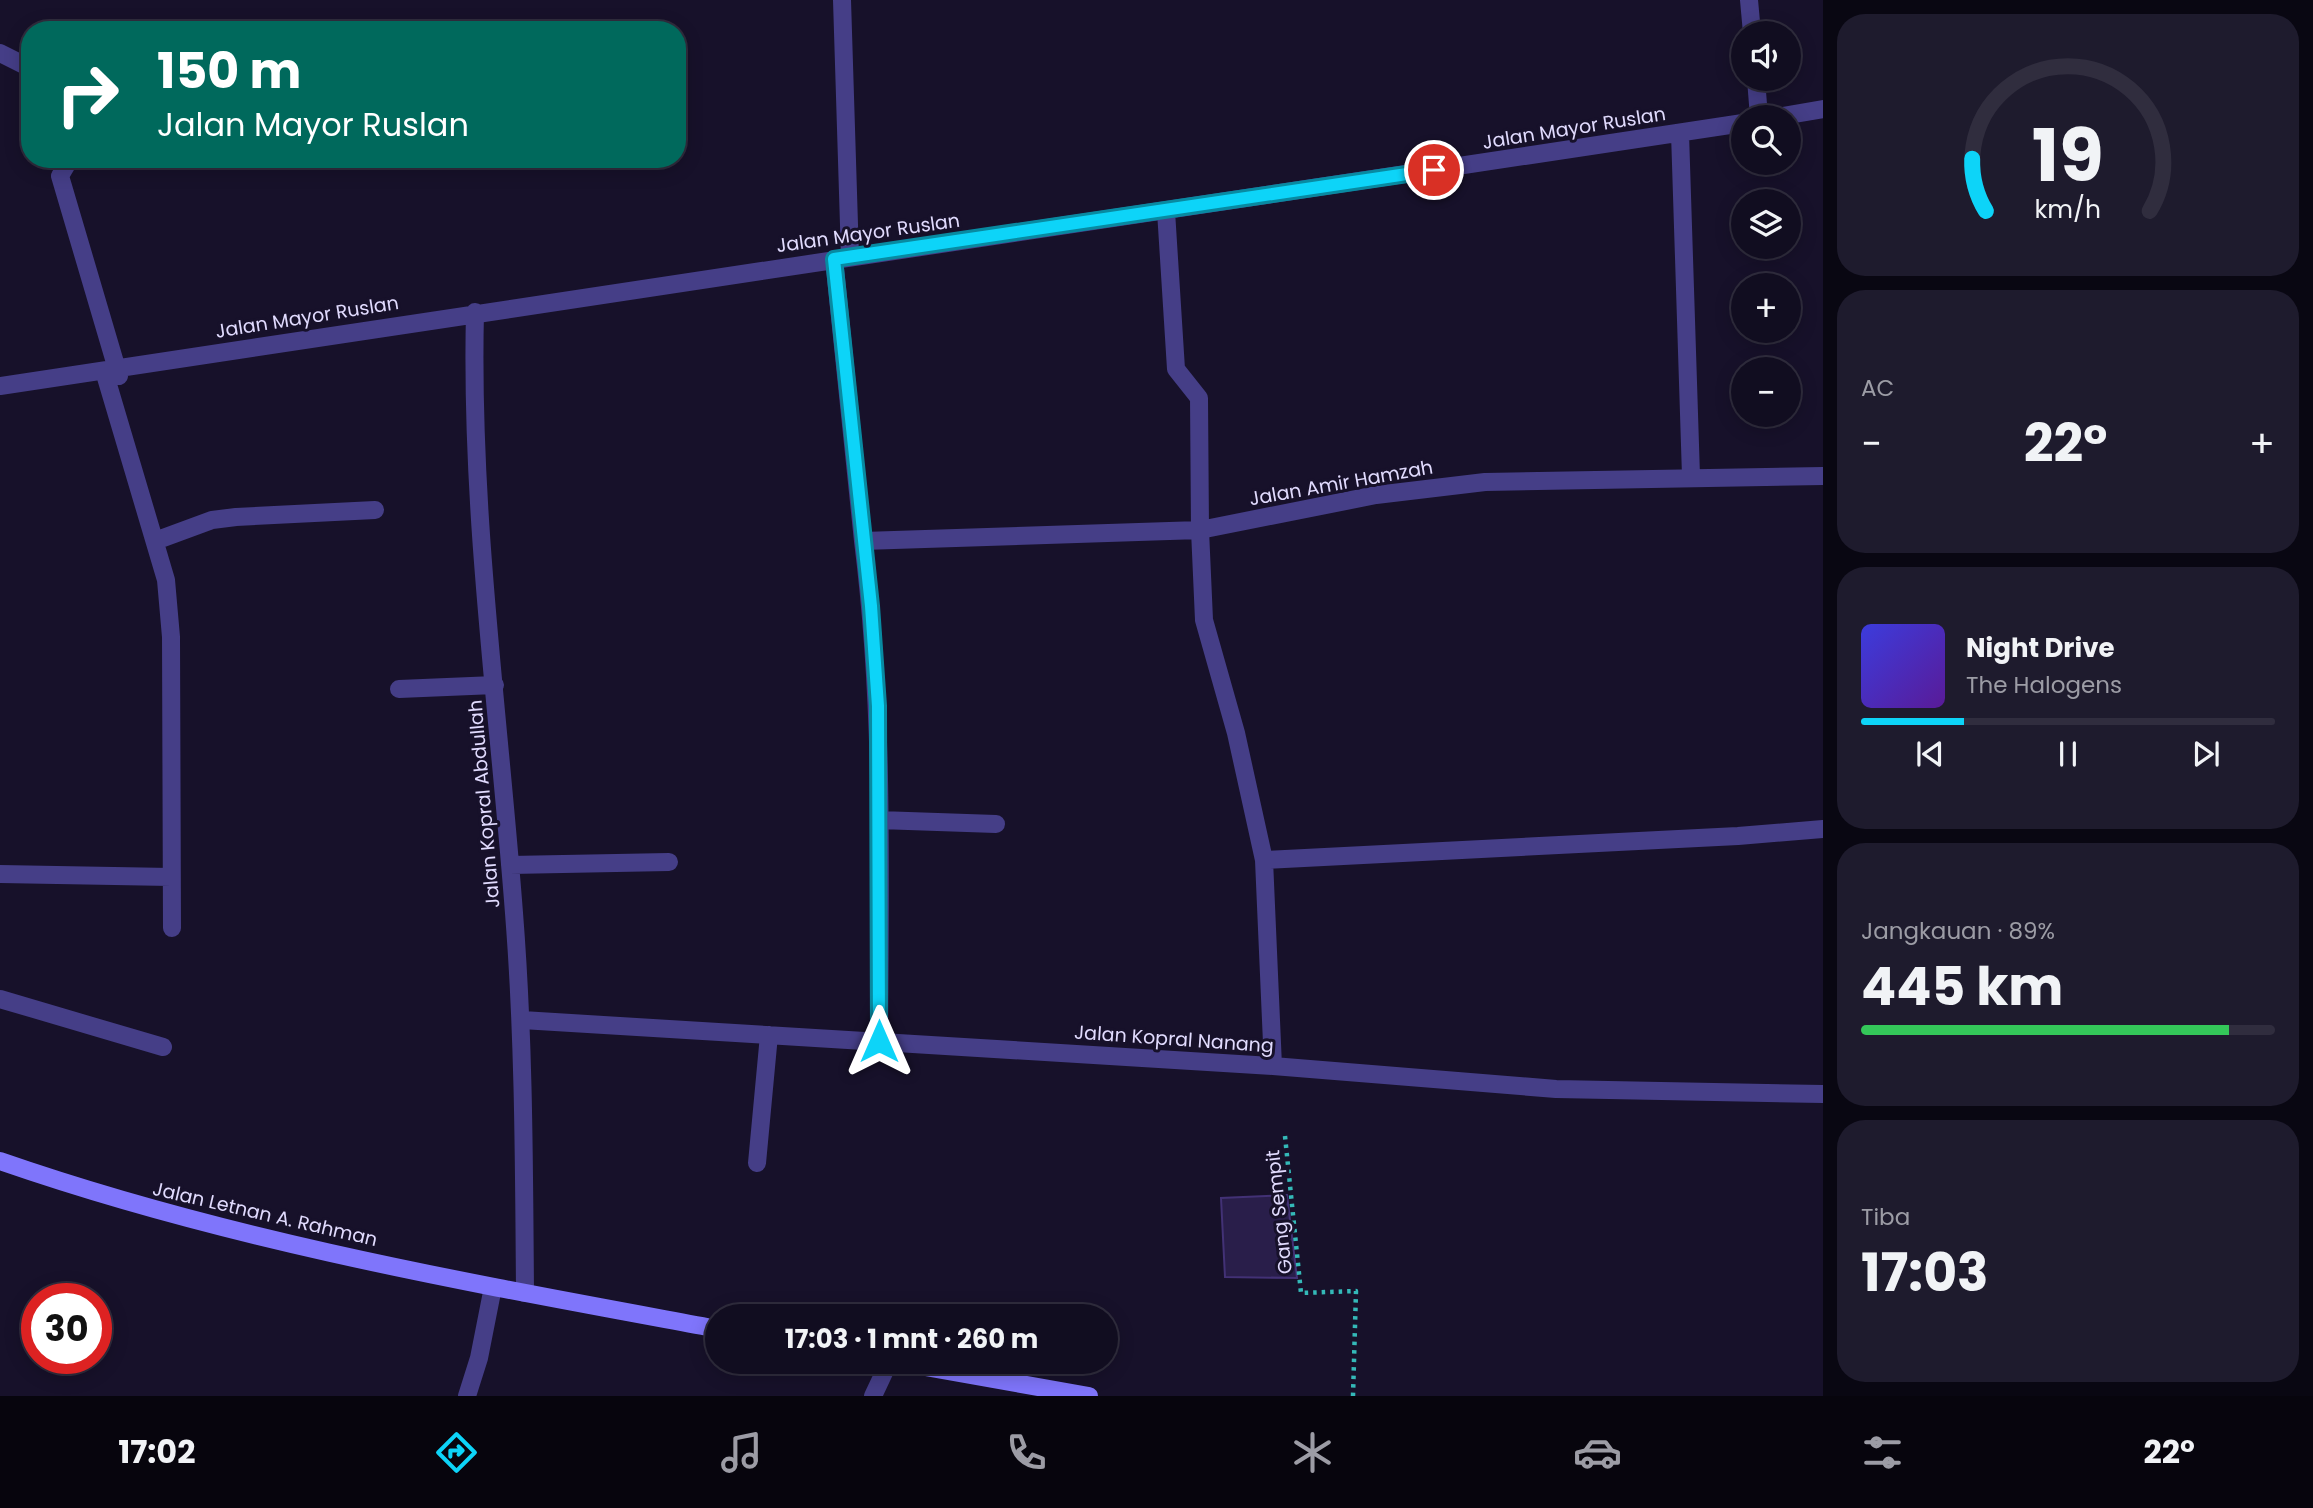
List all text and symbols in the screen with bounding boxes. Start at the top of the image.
map controls [1731,21,1801,427]
button: sound [1731,21,1801,91]
text: 150 m [157,37,302,105]
icon: right [42,49,133,140]
street label: Jalan Mayor Ruslan [1480,100,1668,156]
text: Jalan Mayor Ruslan [157,102,469,147]
button: search [1731,105,1801,175]
text: 19 [2032,106,2104,207]
pin [1404,140,1464,200]
icon: arrive [1415,151,1453,189]
button: layers [1731,189,1801,259]
text: km/h [2035,192,2101,227]
street label: Jalan Mayor Ruslan [774,207,962,259]
button: + [1731,273,1801,343]
street label: Jalan Mayor Ruslan [213,289,401,345]
button: − [1731,357,1801,427]
text: AC [1861,372,1894,404]
text: 22° [2024,407,2107,480]
text: − [1861,417,1882,470]
text: + [2249,417,2275,470]
street label: Jalan Amir Hamzah [1247,454,1435,512]
text: Night Drive [1966,630,2114,666]
text: The Halogens [1966,669,2122,701]
street label: Jalan Kopral Abdullah [461,699,507,909]
icon: previous [1911,735,1949,773]
icon: pause [2049,735,2087,773]
icon: next [2187,735,2225,773]
text: Jangkauan · 89% [1861,915,2055,947]
text: 445 km [1861,950,2063,1023]
position arrow [842,1004,916,1078]
street label: Jalan Kopral Nanang [1073,1019,1275,1059]
street label: Gang Sempit [1259,1149,1299,1275]
street label: Jalan Letnan A. Rahman [150,1175,380,1253]
text: Tiba [1861,1201,1910,1233]
text: 17:03 [1861,1236,1989,1309]
speed limit sign: 30 [21,1283,112,1374]
text: 17:03 · 1 mnt · 260 m [785,1321,1038,1357]
icon: directions [432,1428,481,1477]
icon: music [717,1428,766,1477]
icon: phone [1002,1428,1051,1477]
icon: climate [1288,1428,1337,1477]
icon: car [1573,1428,1622,1477]
icon: filters [1858,1428,1907,1477]
text: 17:02 [118,1429,196,1474]
text: 22° [2143,1429,2195,1474]

